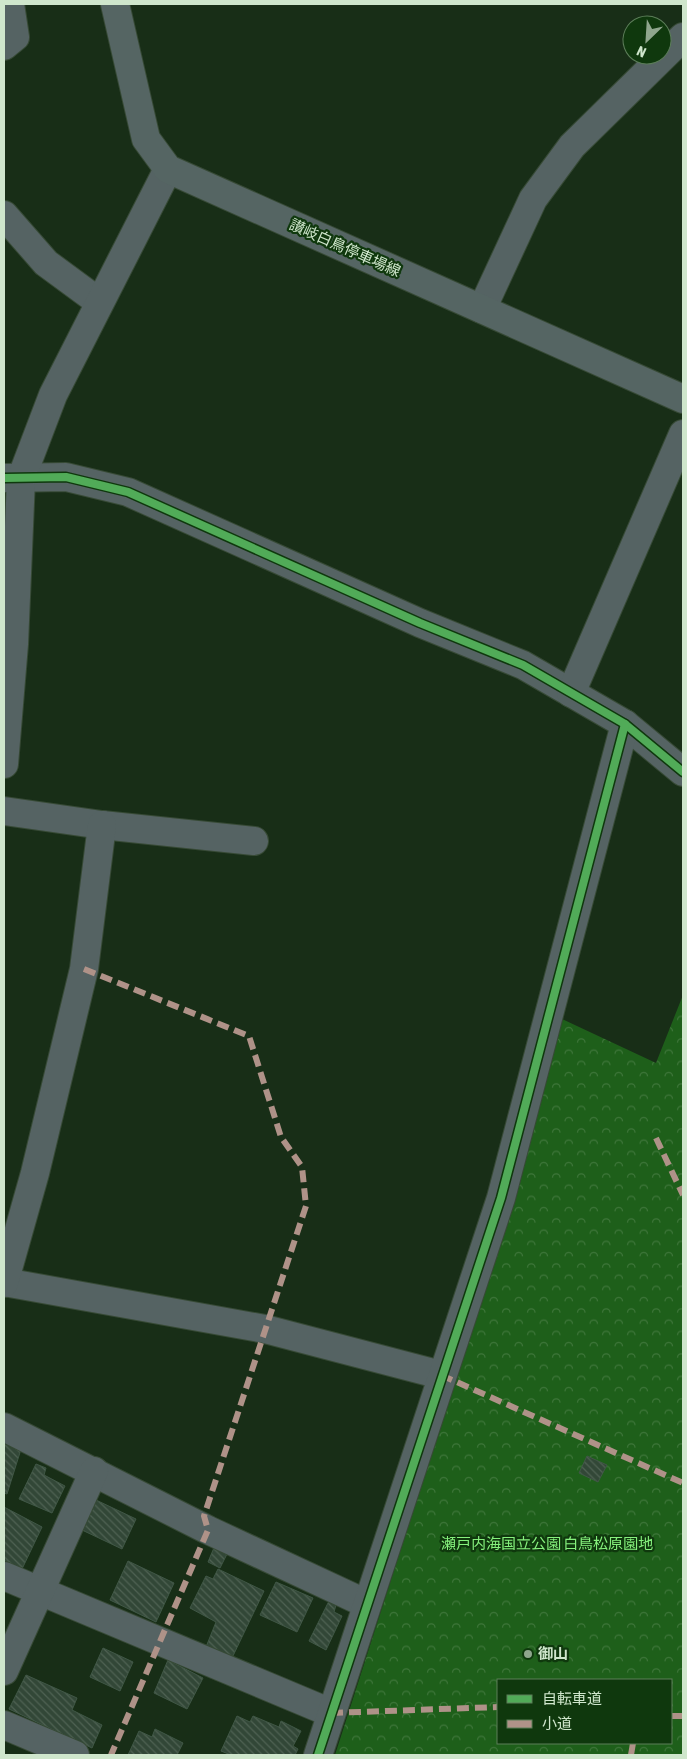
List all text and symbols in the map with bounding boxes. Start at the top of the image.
north arrow [622,15,672,65]
text: N [634,43,649,61]
street label: 讃岐白鳥停車場線 [287,215,403,280]
park label: 瀬戸内海国立公園 白鳥松原園地 [441,1535,653,1552]
place label: 御山 [538,1645,568,1662]
marker: 御山 [522,1648,534,1660]
legend [497,1679,672,1744]
text: 自転車道 [542,1690,602,1707]
text: 小道 [542,1715,572,1732]

